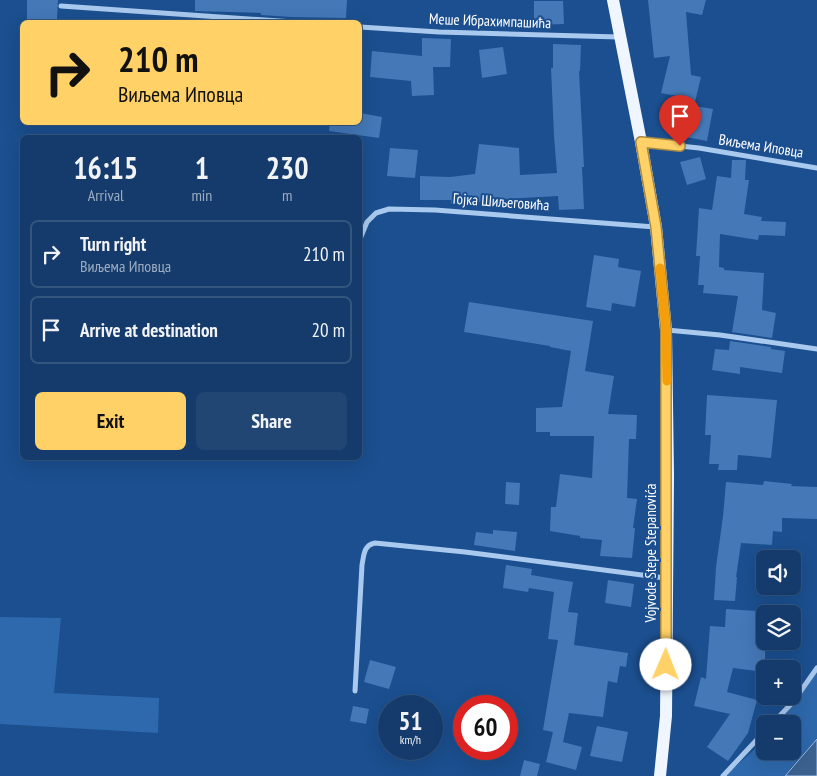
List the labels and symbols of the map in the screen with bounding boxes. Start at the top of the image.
street label: Меше Ибрахимпашића [429,9,552,32]
pin [659,95,701,146]
street label: Виљема Иповца [717,129,805,162]
street label: Гојка Шиљеговића [452,189,550,214]
street label: Vojvode Stepe Stepanovića [641,483,660,624]
position arrow [639,638,691,690]
speed limit sign: 60 [453,695,518,760]

